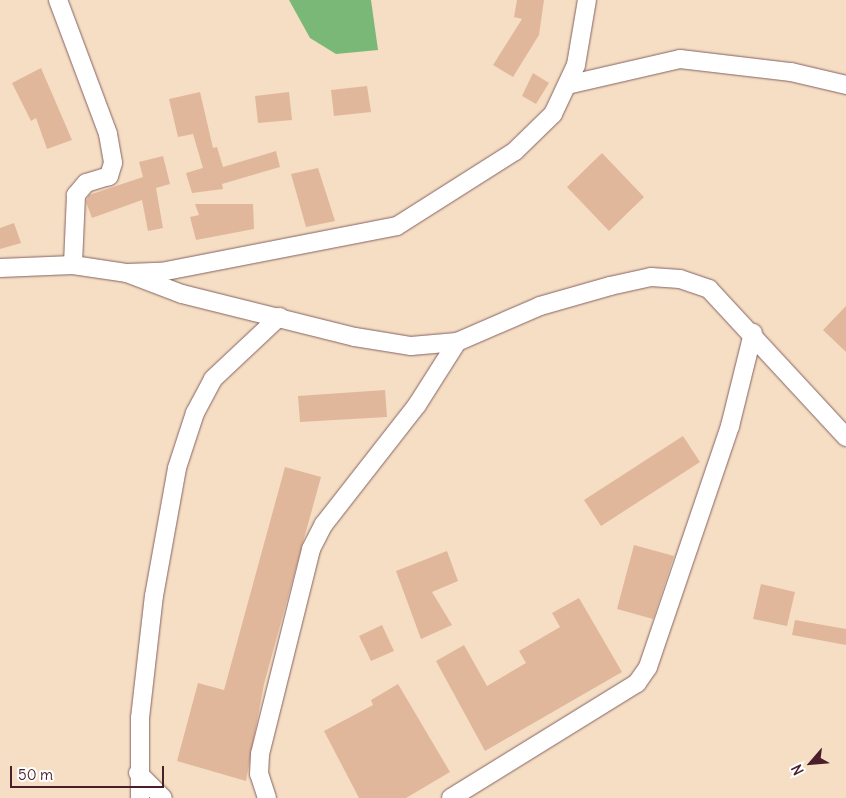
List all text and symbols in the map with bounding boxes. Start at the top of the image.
north arrow [786,738,836,788]
scale bar [12,756,166,788]
text: N [787,761,808,778]
text: 50 m [18,765,53,784]

